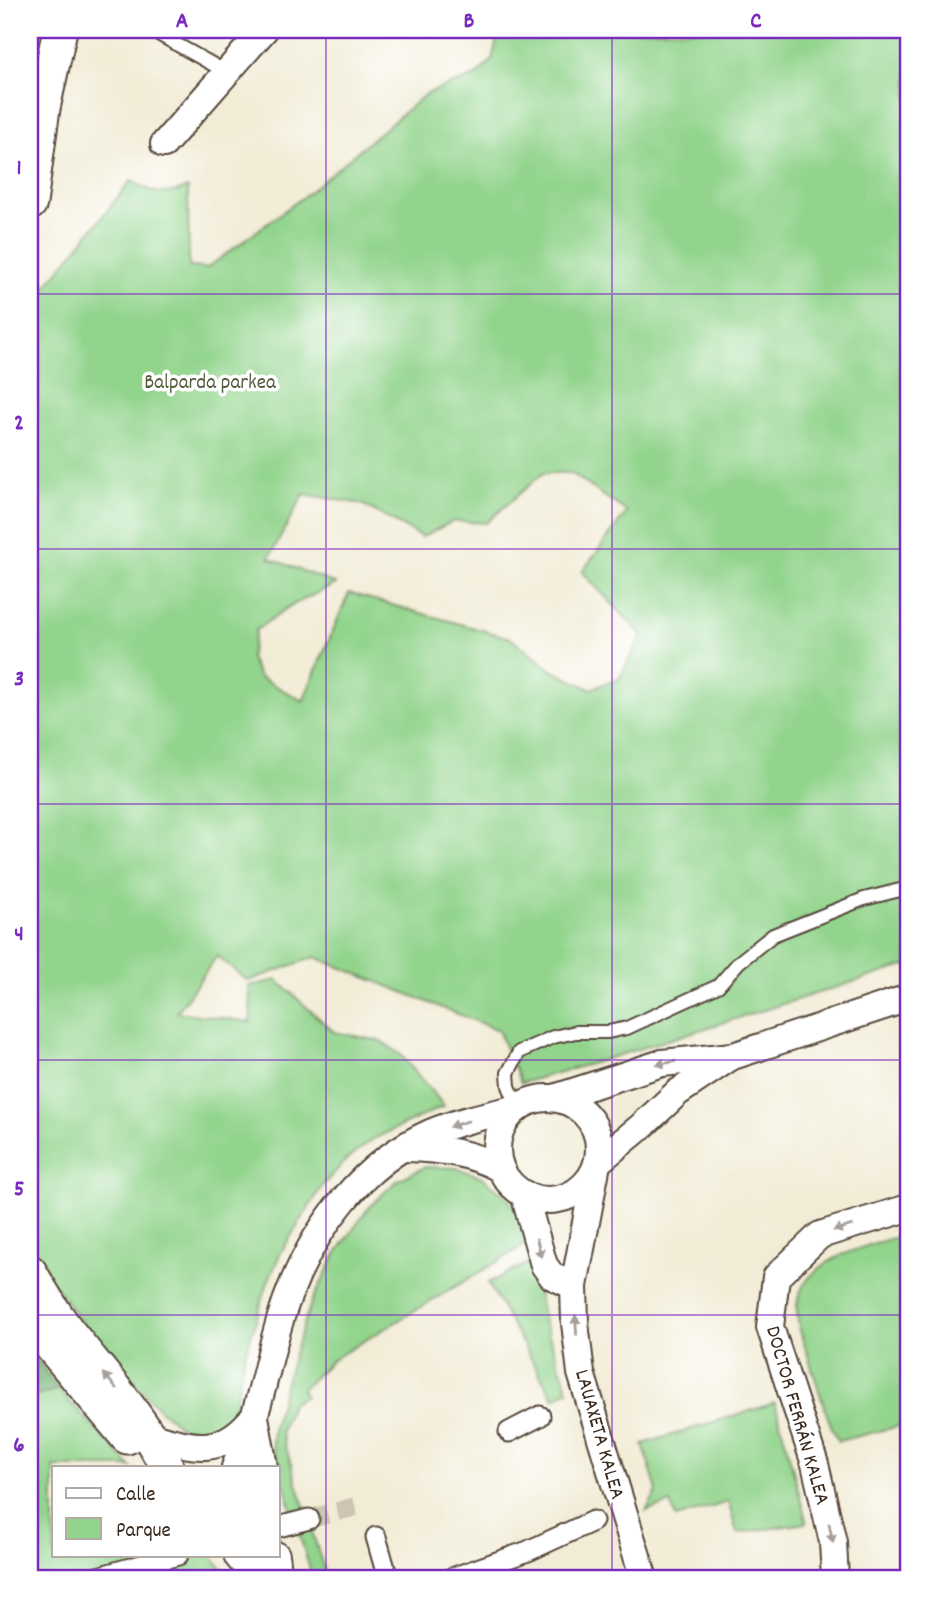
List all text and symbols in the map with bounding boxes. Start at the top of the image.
text: A [176,6,188,39]
text: B [464,6,475,39]
text: C [750,6,762,39]
text: 1 [16,153,22,186]
park label: Balparda parkea [144,369,277,399]
text: 2 [14,408,24,441]
text: 3 [14,664,24,697]
text: 4 [14,919,24,952]
one-way arrow [655,1058,677,1069]
one-way arrow [448,1119,469,1129]
text: 5 [14,1174,24,1207]
one-way arrow [832,1223,853,1234]
one-way arrow [534,1237,545,1259]
one-way arrow [570,1314,581,1336]
street label: DOCTOR FERRÁN KALEA [756,1323,836,1509]
street label: LAUAXETA KALEA [565,1366,631,1503]
one-way arrow [102,1372,118,1390]
text: 6 [13,1430,25,1463]
legend [52,1466,280,1556]
text: Calle [116,1481,155,1511]
text: Parque [116,1517,171,1547]
one-way arrow [825,1522,836,1544]

